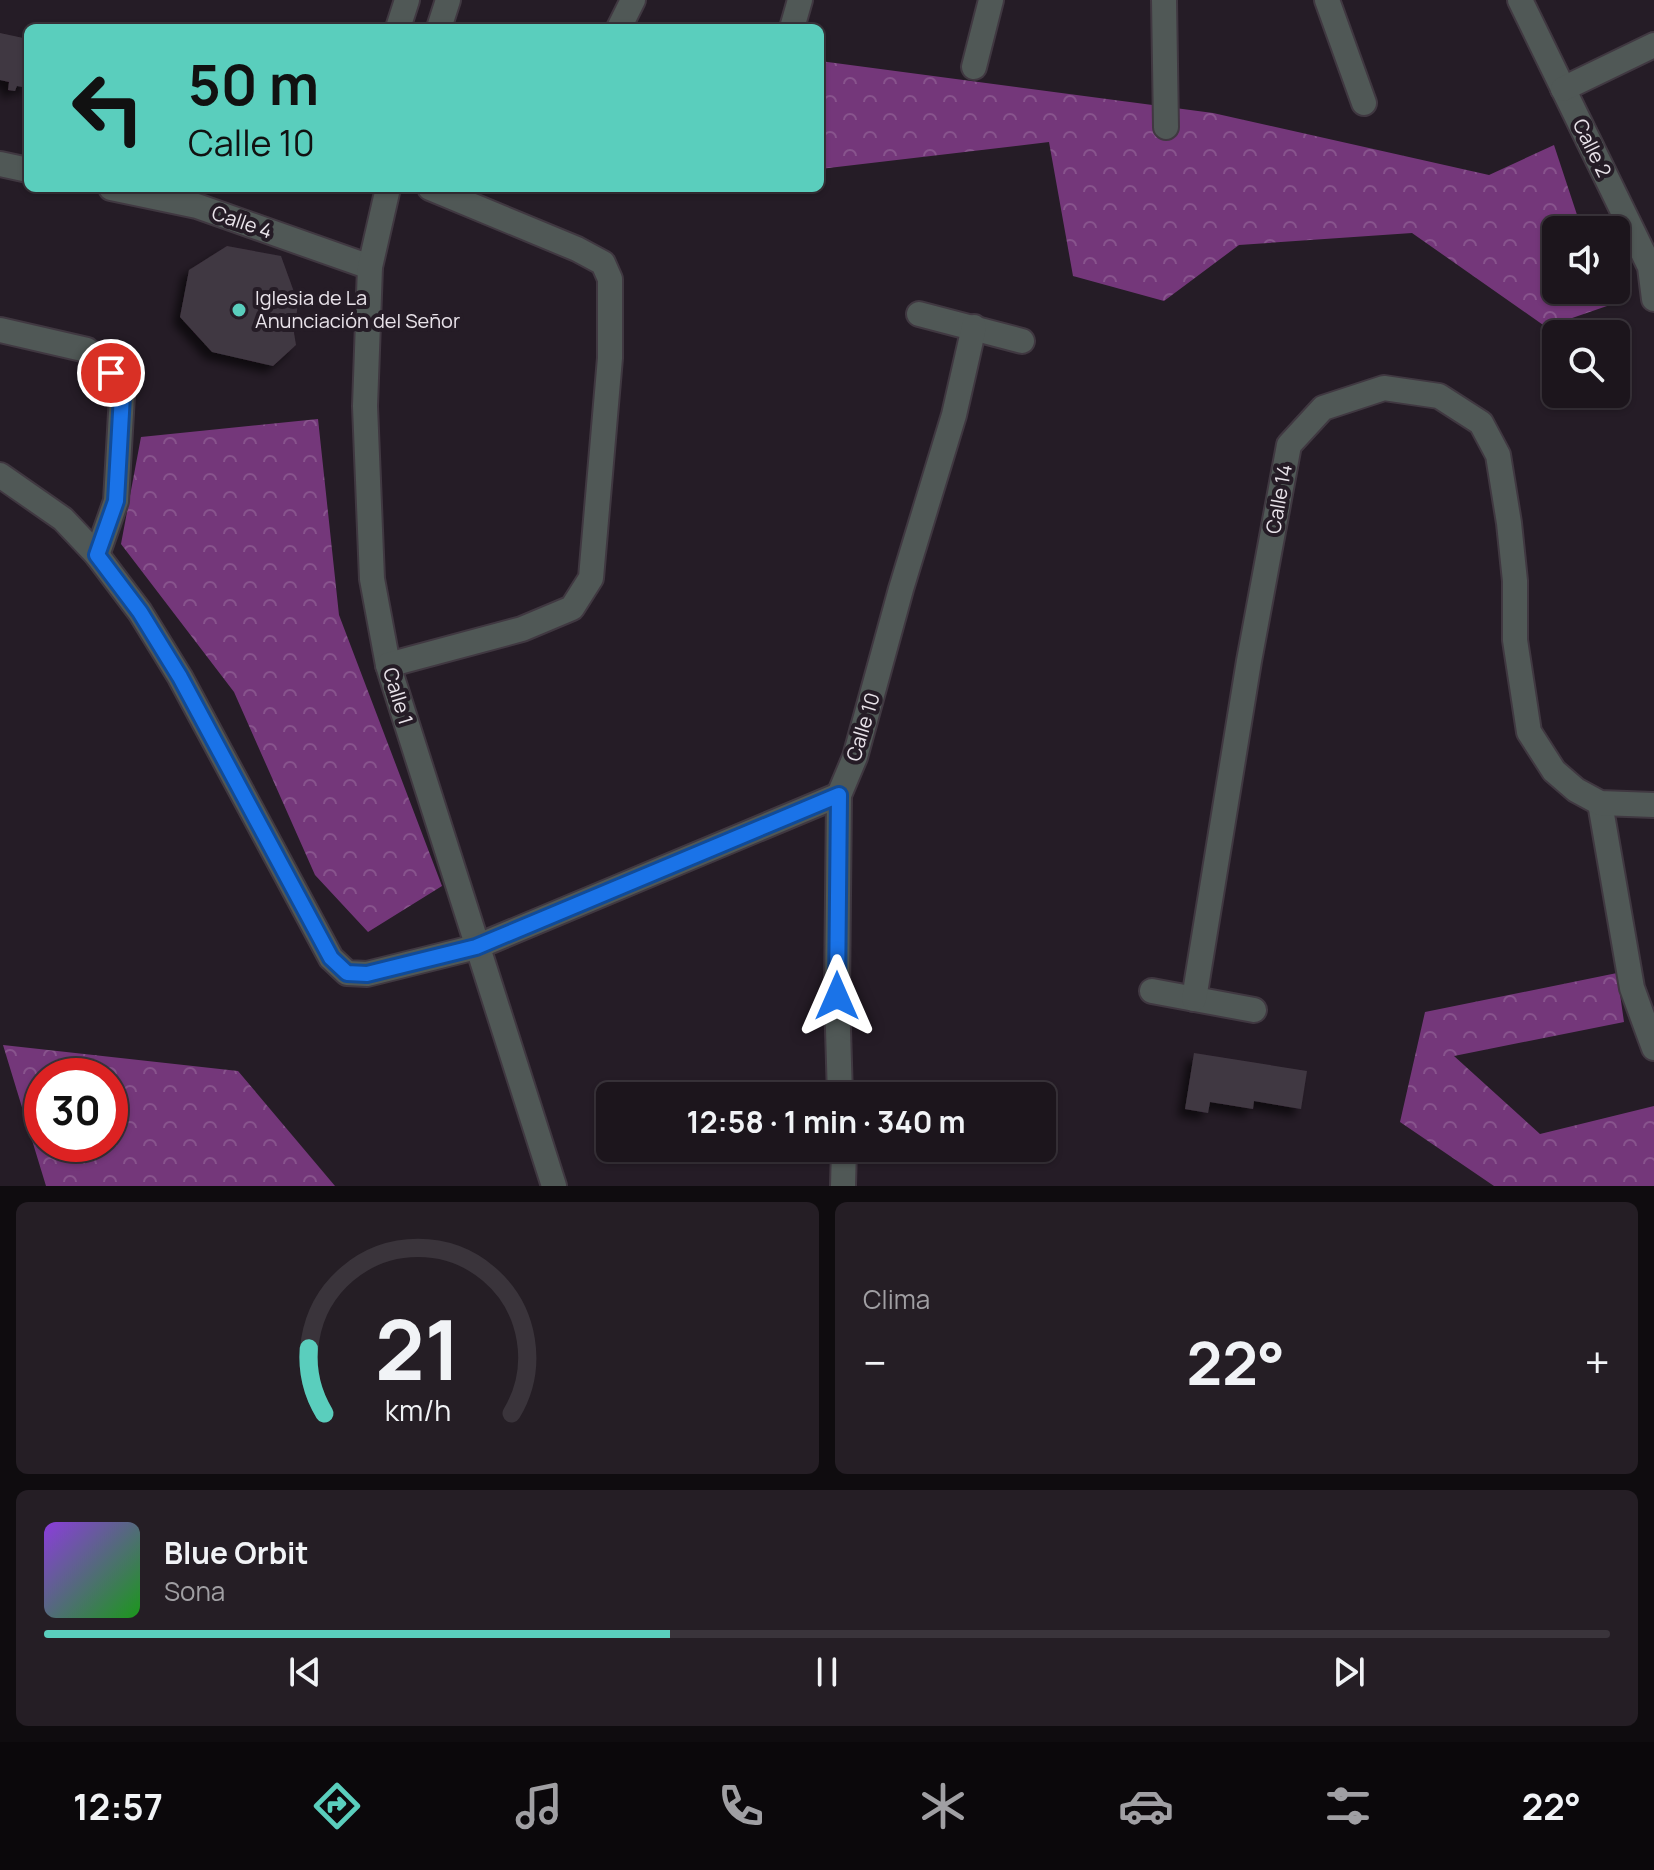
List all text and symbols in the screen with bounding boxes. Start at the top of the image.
text: 50 m [188,45,319,122]
icon: left [56,56,160,160]
street label: Calle 2 [1567,114,1618,181]
text: Calle 10 [188,118,315,167]
street label: Calle 4 [208,199,276,244]
map controls [1542,216,1630,408]
button: sound [1542,216,1630,304]
place label: Iglesia de La Anunciación del Señor [255,284,460,334]
marker: Iglesia de La Anunciación del Señor [230,301,248,319]
button: search [1542,320,1630,408]
pin [77,339,145,407]
icon: arrive [89,351,133,395]
street label: Calle 14 [1259,462,1298,536]
street label: Calle 1 [377,664,420,728]
street label: Calle 10 [839,689,886,764]
position arrow [795,954,879,1038]
speed limit sign: 30 [24,1058,128,1162]
text: 12:58 · 1 min · 340 m [687,1101,965,1142]
text: Clima [863,1281,930,1317]
text: 21 [375,1291,460,1405]
text: 22° [1186,1321,1285,1403]
text: − [863,1332,887,1392]
text: + [1585,1332,1610,1392]
text: km/h [384,1391,451,1430]
text: Blue Orbit [164,1532,309,1573]
text: Sona [164,1573,225,1609]
icon: previous [283,1650,327,1694]
icon: pause [805,1650,849,1694]
icon: next [1327,1650,1371,1694]
icon: directions [309,1778,365,1834]
icon: music [511,1778,567,1834]
icon: phone [713,1778,769,1834]
icon: climate [915,1778,971,1834]
icon: car [1118,1778,1174,1834]
icon: filters [1320,1778,1376,1834]
text: 12:57 [73,1782,163,1831]
text: 22° [1522,1782,1581,1831]

